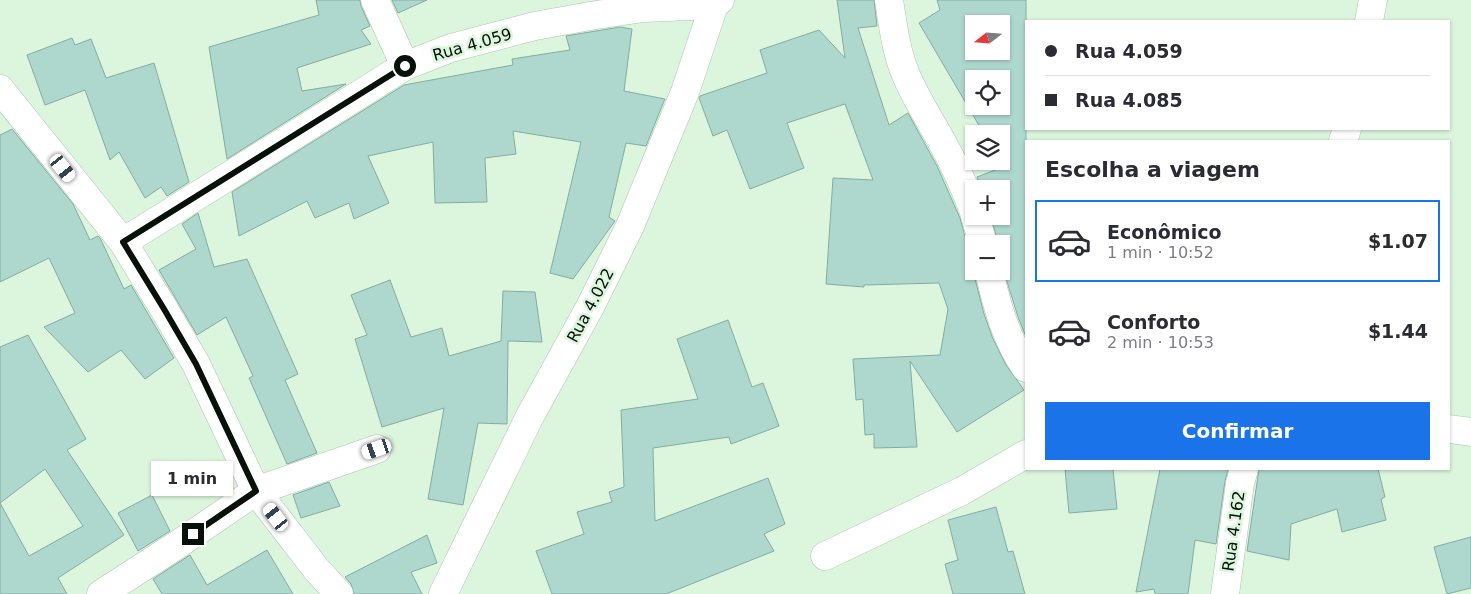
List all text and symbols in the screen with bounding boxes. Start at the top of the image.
north arrow [965,15,1010,60]
map controls [965,15,1010,280]
street label: Rua 4.059 [430,24,514,65]
text: Rua 4.059 [1075,40,1183,62]
route start [394,55,416,77]
button: locate [965,70,1010,115]
text: Rua 4.085 [1075,89,1183,111]
button: layers [965,125,1010,170]
car [47,152,78,184]
text: Escolha a viagem [1045,157,1260,182]
button: + [965,180,1010,225]
icon: car [1047,219,1092,264]
text: Econômico [1107,221,1222,243]
text: $1.07 [1368,230,1428,252]
button: − [965,235,1010,280]
text: 1 min · 10:52 [1107,243,1214,262]
street label: Rua 4.022 [563,265,618,346]
icon: car [1047,309,1092,354]
text: Conforto [1107,311,1200,333]
text: $1.44 [1368,320,1428,342]
text: 2 min · 10:53 [1107,333,1214,352]
button: Confirmar [1045,402,1430,460]
car [360,437,393,461]
callout: 1 min [152,462,234,496]
text: 1 min [167,469,217,488]
street label: Rua 4.162 [1218,490,1249,573]
car [260,501,291,533]
route end [182,523,204,545]

